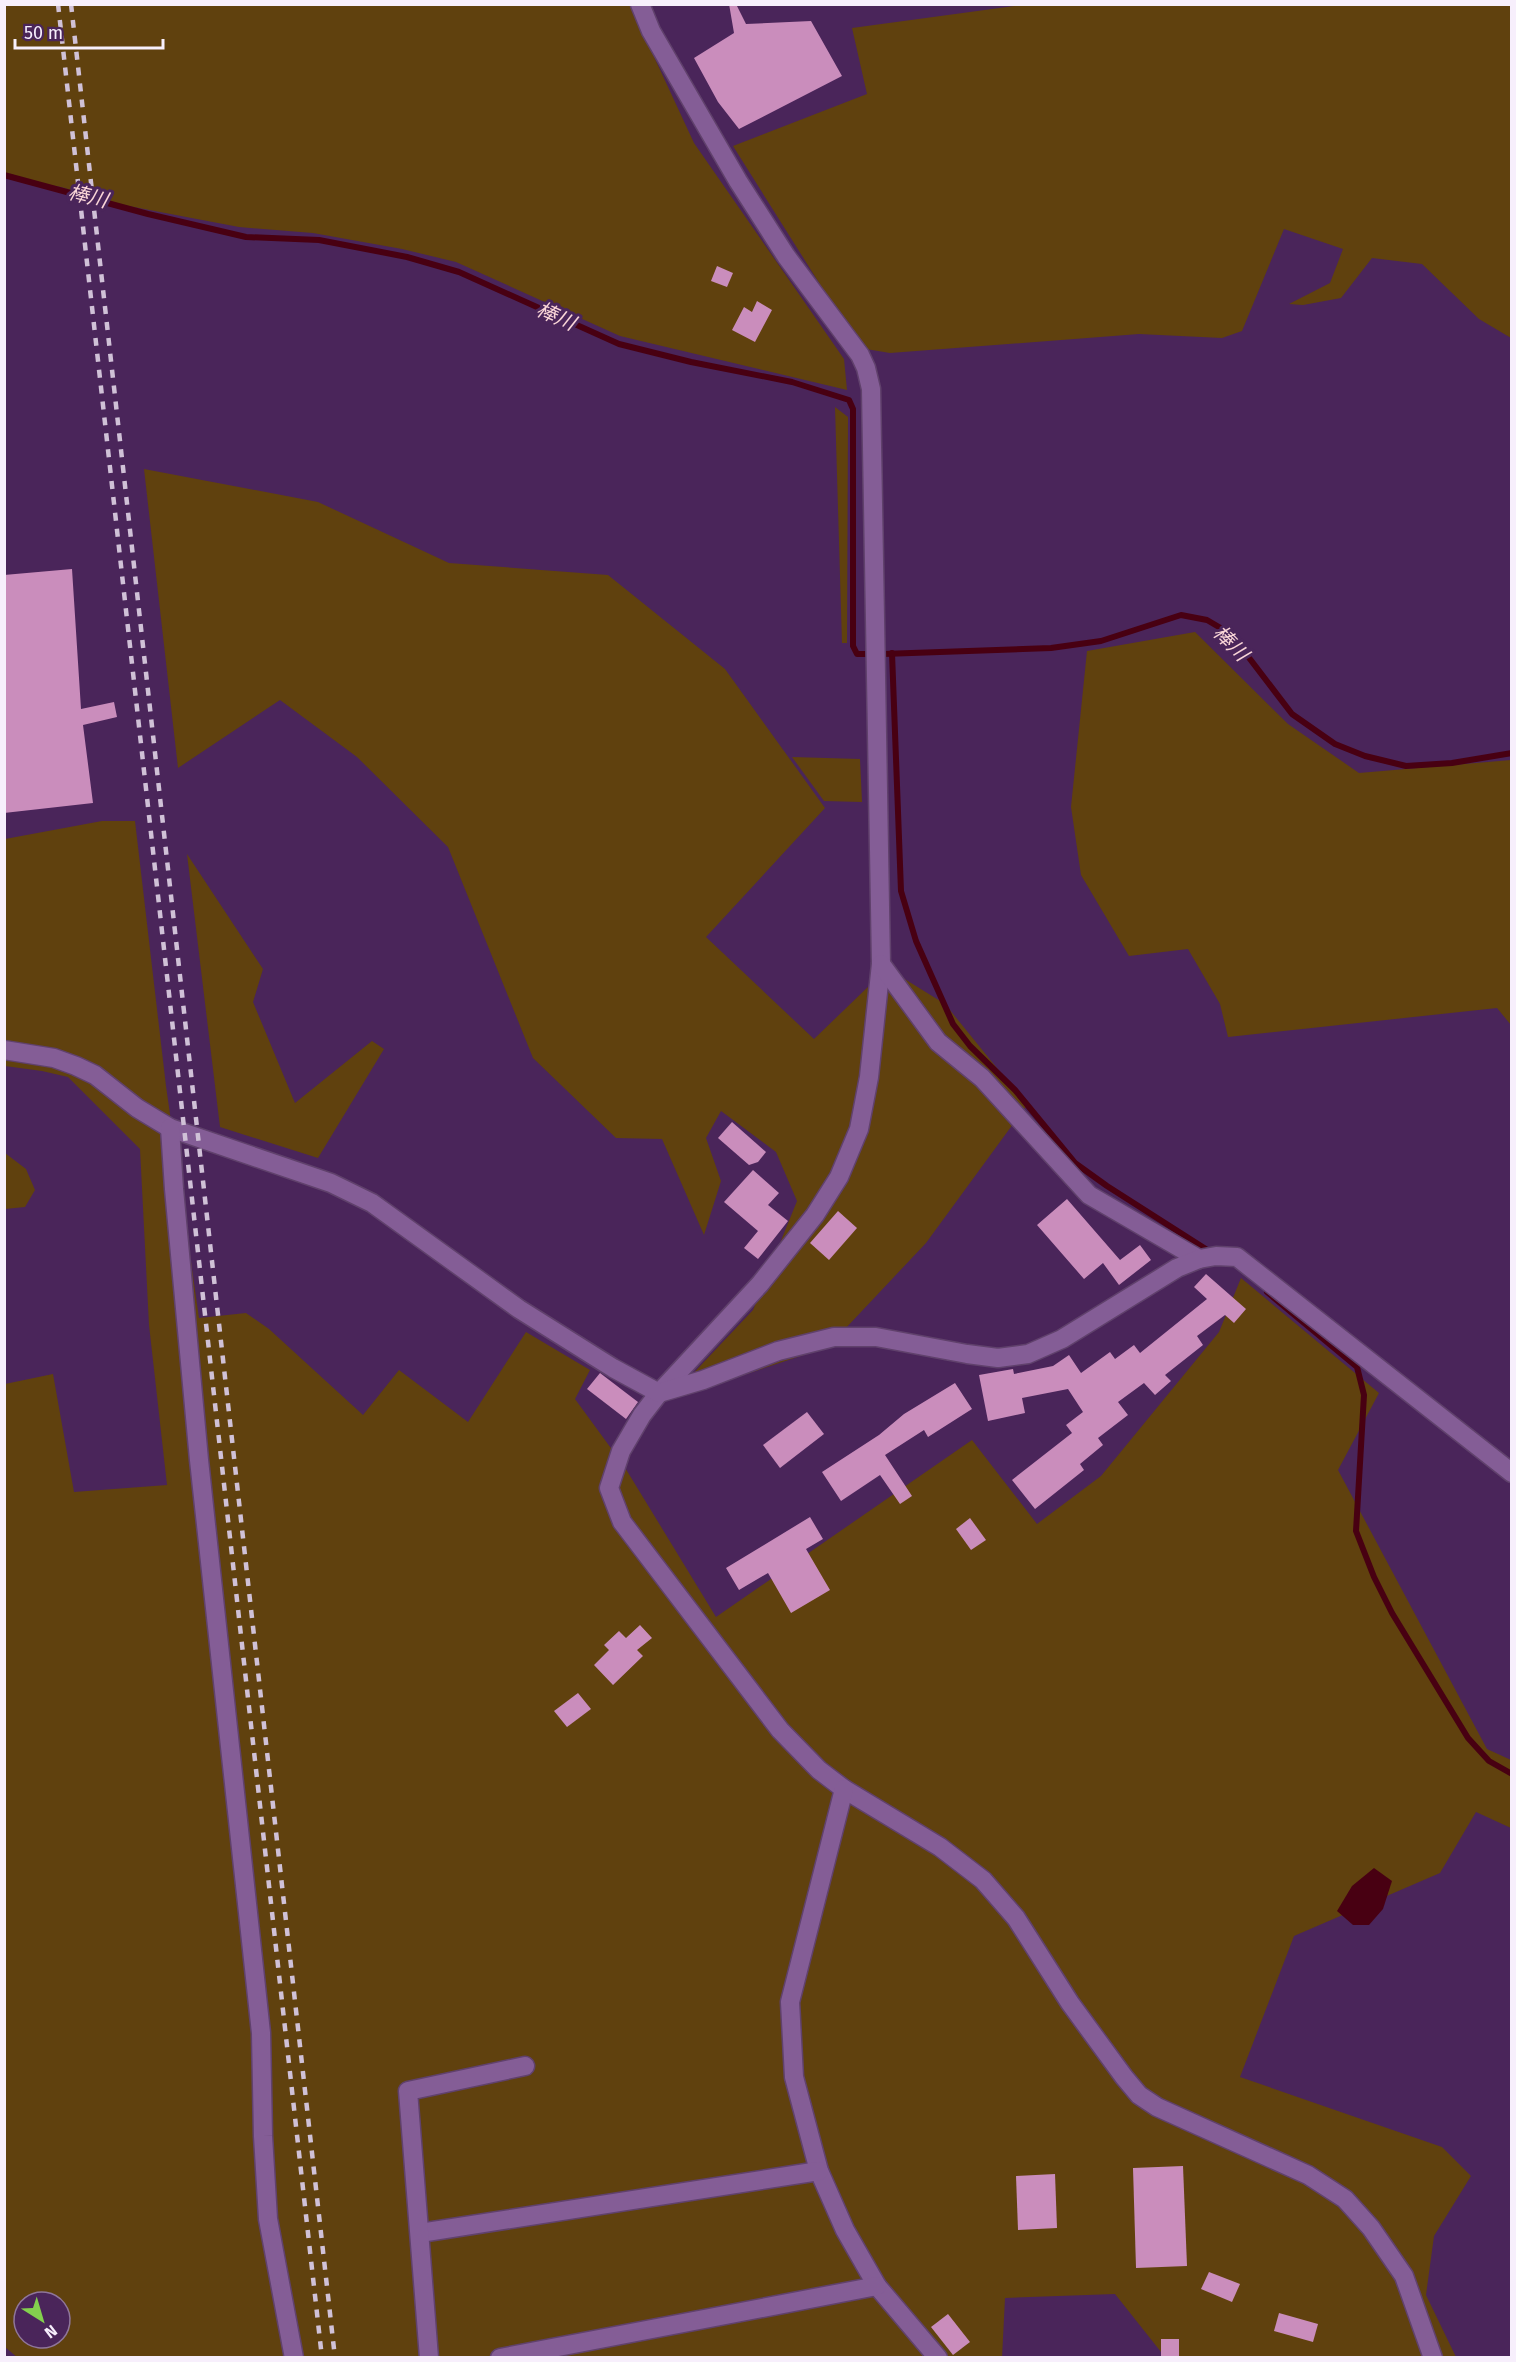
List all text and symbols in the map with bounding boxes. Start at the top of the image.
scale bar [15,12,164,50]
text: 50 m [24,22,63,44]
water label: 棒川 [66,180,112,213]
water label: 棒川 [533,297,581,336]
water label: 棒川 [1208,620,1255,667]
north arrow [12,2290,72,2350]
text: N [41,2321,61,2342]

